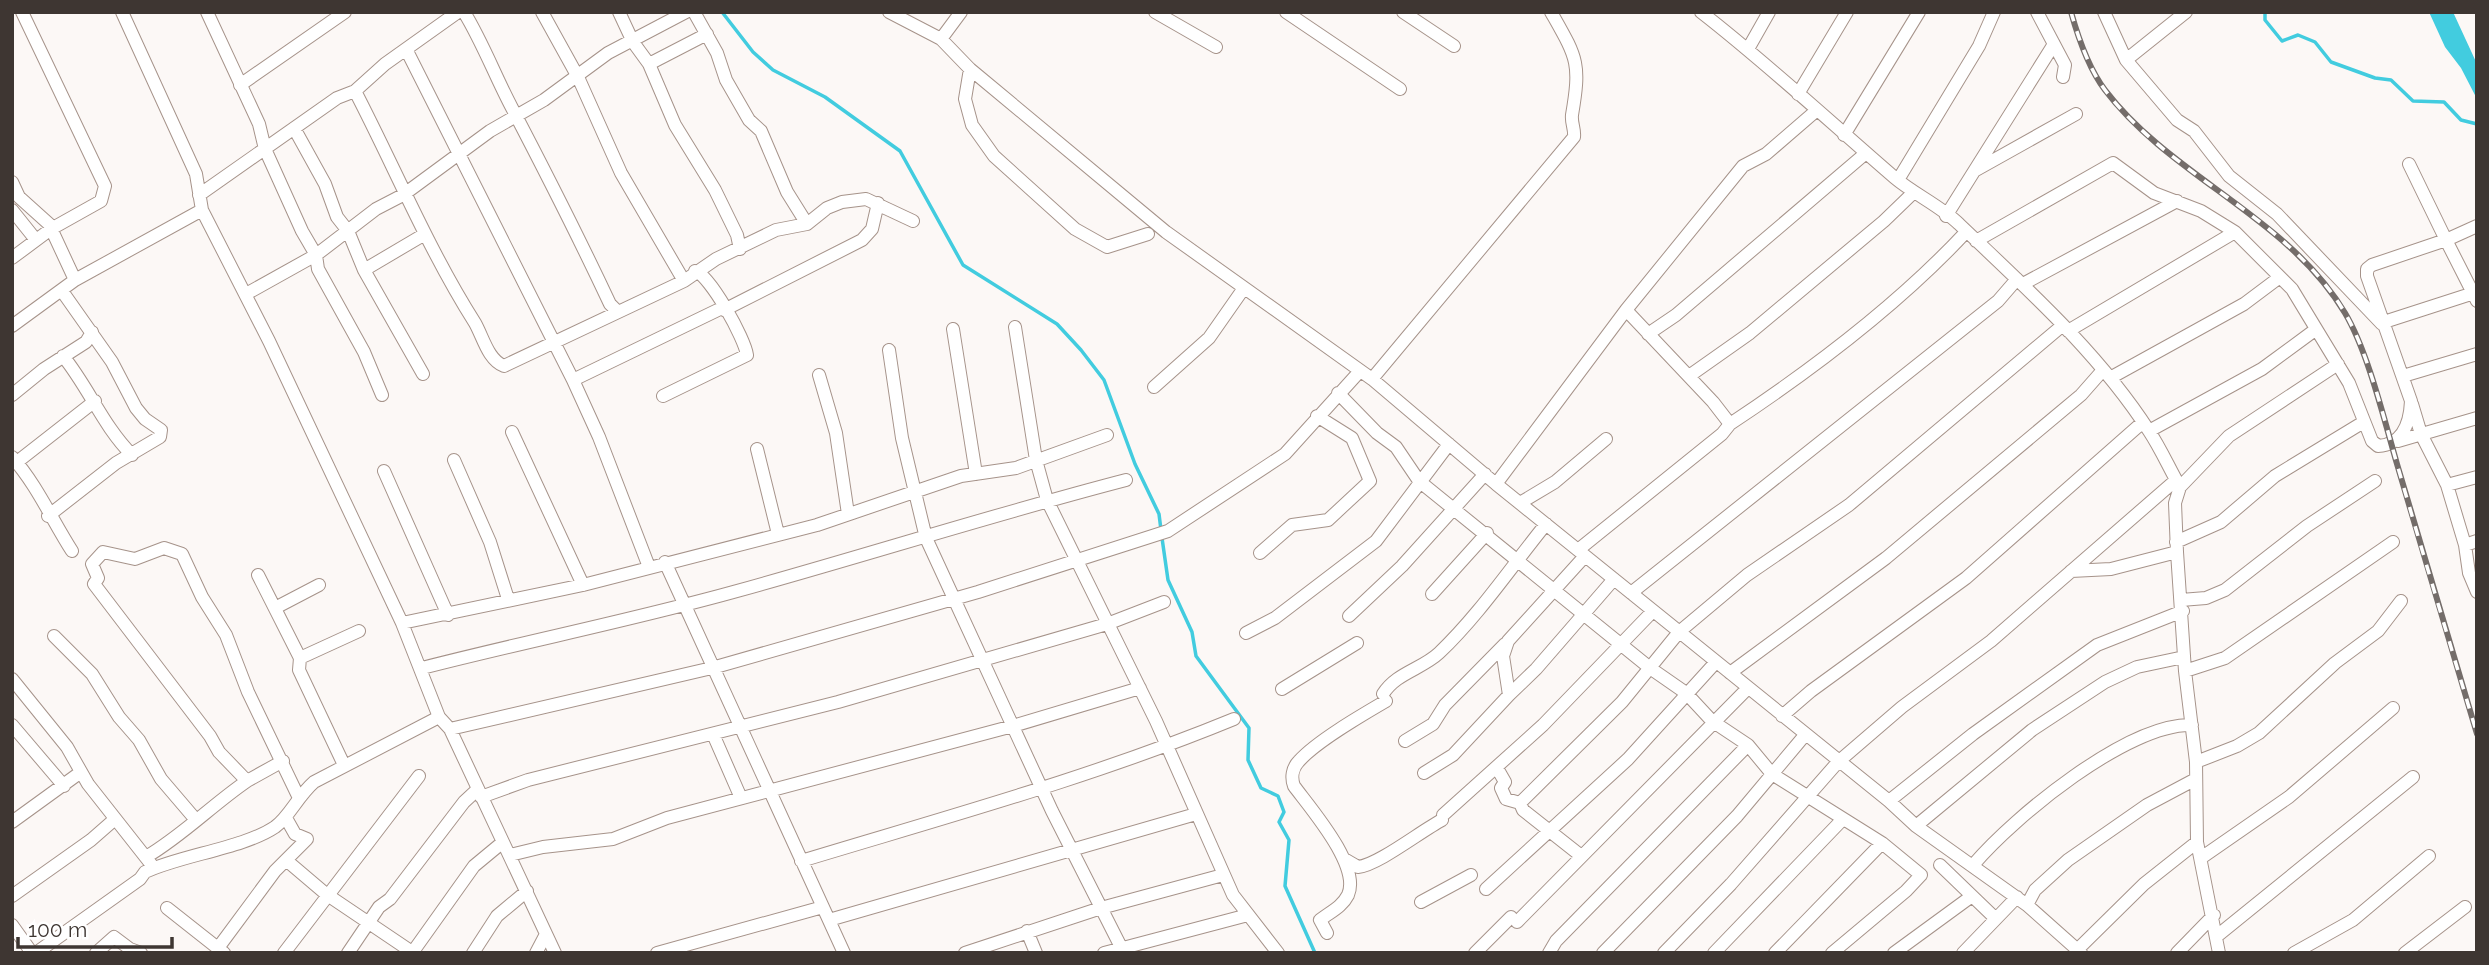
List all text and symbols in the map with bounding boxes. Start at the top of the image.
scale bar [18,906,172,950]
text: 100 m [28,917,87,942]

